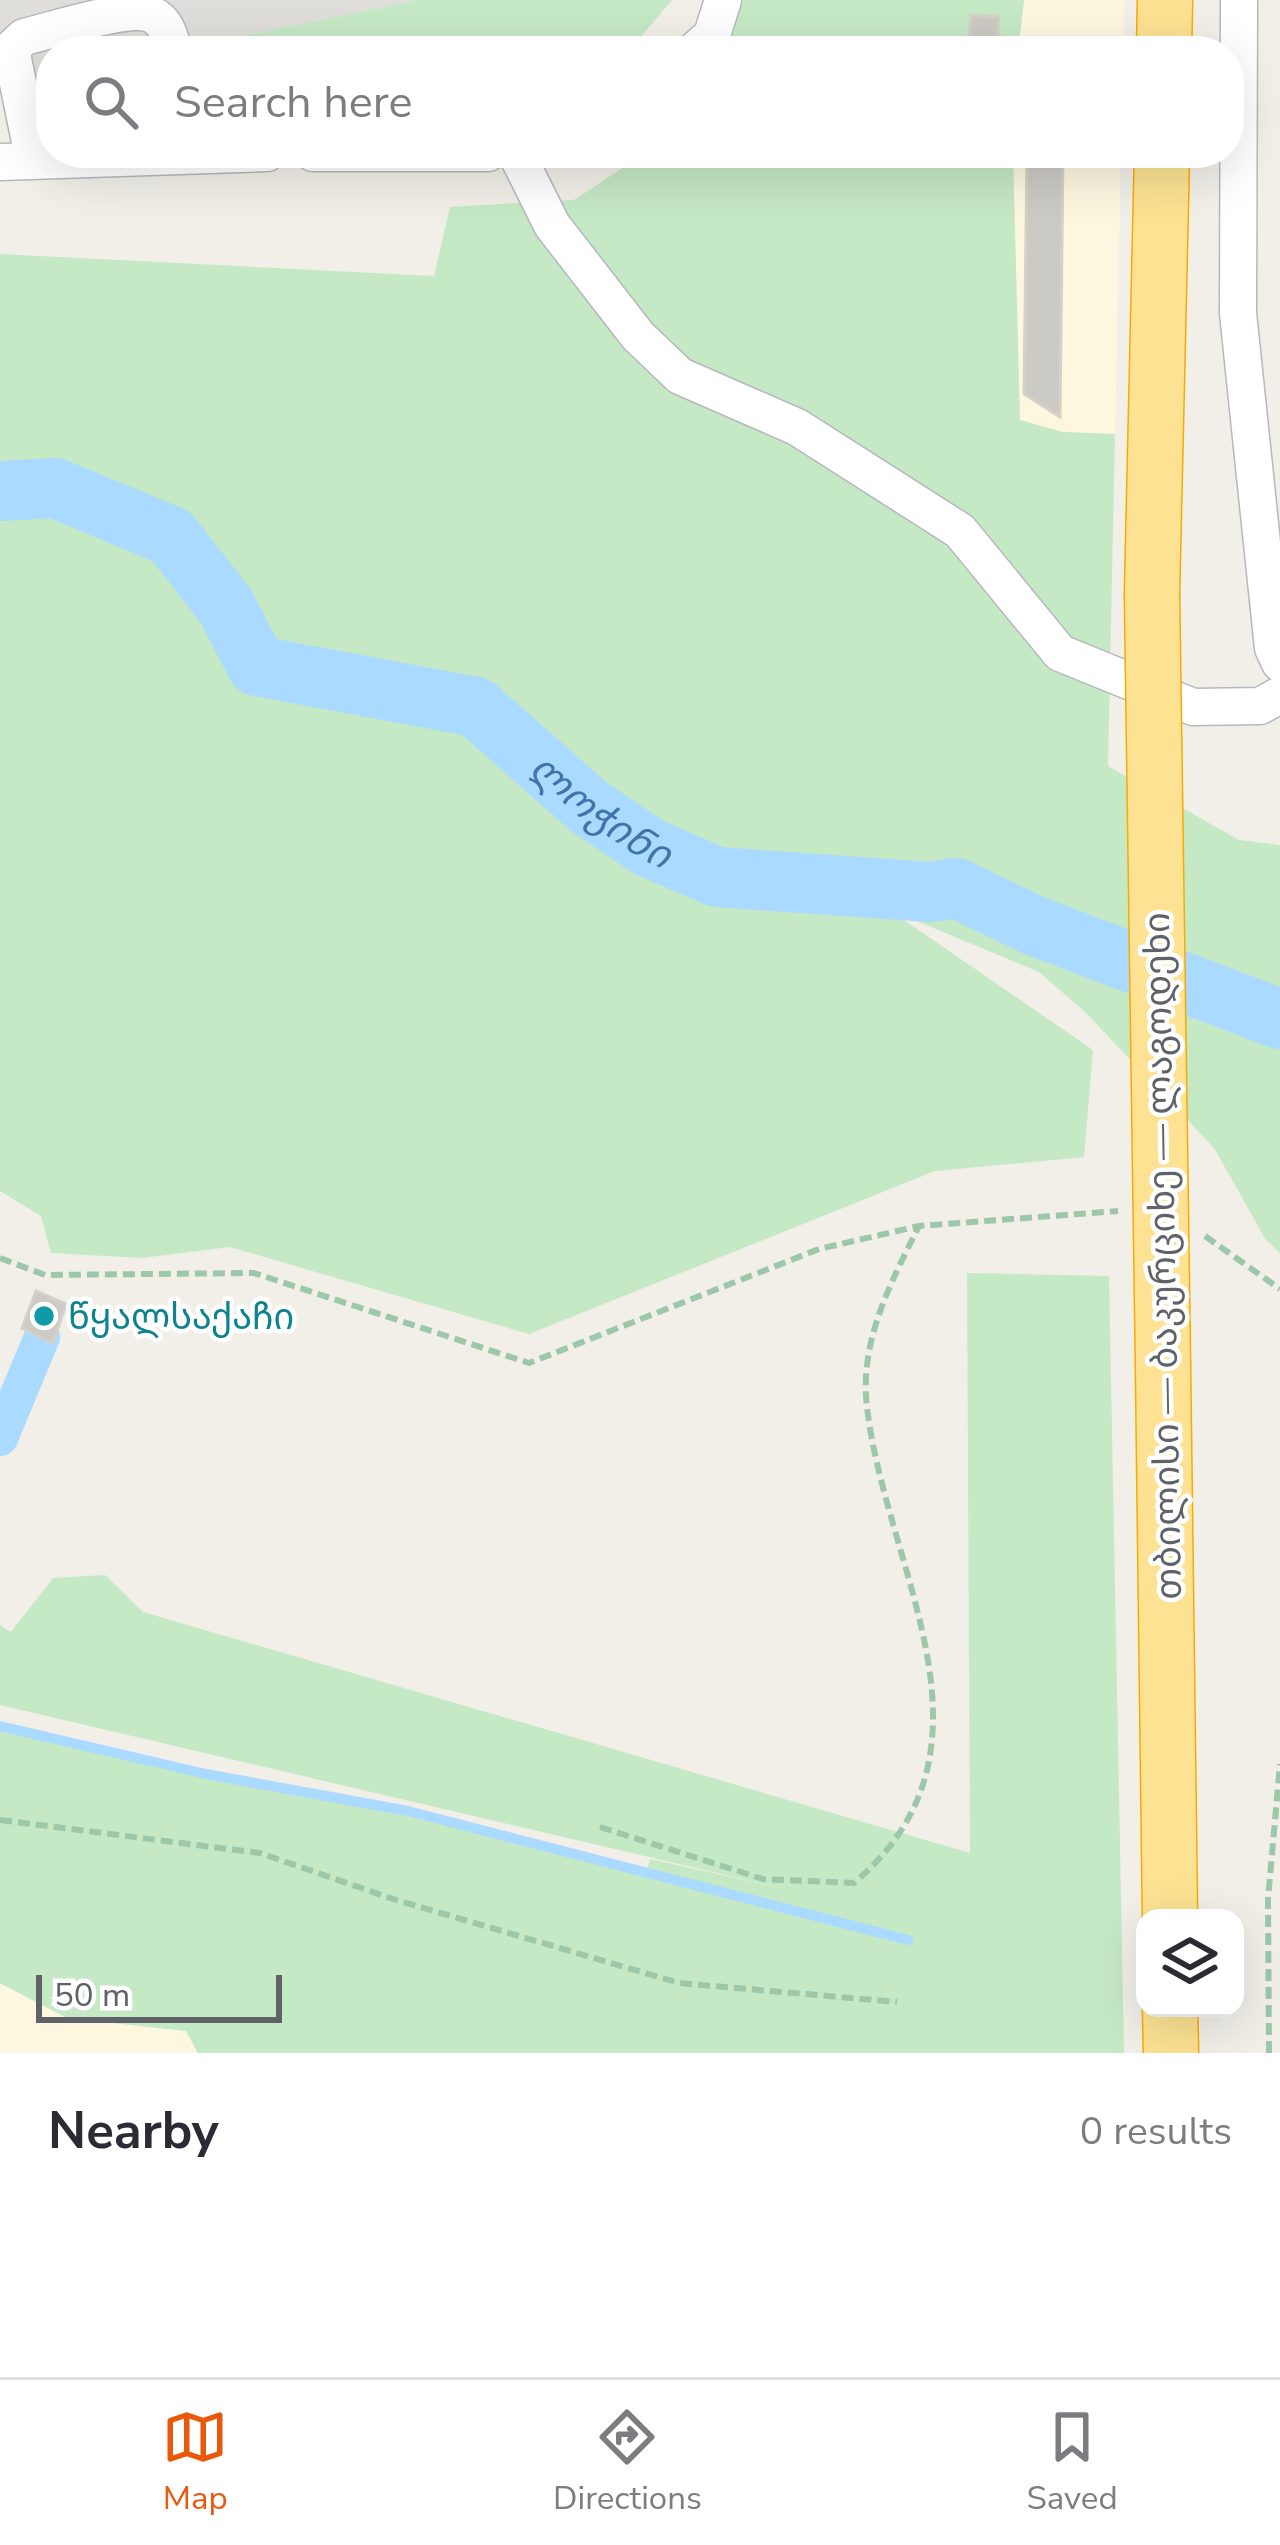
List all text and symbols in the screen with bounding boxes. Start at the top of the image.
search box [36,36,1244,168]
icon: search [78,69,144,135]
text: Search here [174,72,413,133]
water label: ლოჭინი [518,742,681,883]
street label: თბილისი — ბაკურციხე — ლაგოდეხი [1133,912,1194,1600]
place label: წყალსაქაჩი [68,1293,294,1342]
marker: წყალსაქაჩი [31,1303,57,1329]
map controls [1136,1909,1244,2017]
button: layers [1136,1909,1244,2017]
scale bar [36,1969,282,2022]
text: 50 m [54,1973,130,2018]
text: Nearby [48,2096,219,2166]
text: 0 results [1080,2105,1232,2158]
tab: Map [162,2404,228,2521]
tab: Directions [553,2404,702,2521]
tab: Saved [1026,2404,1118,2521]

